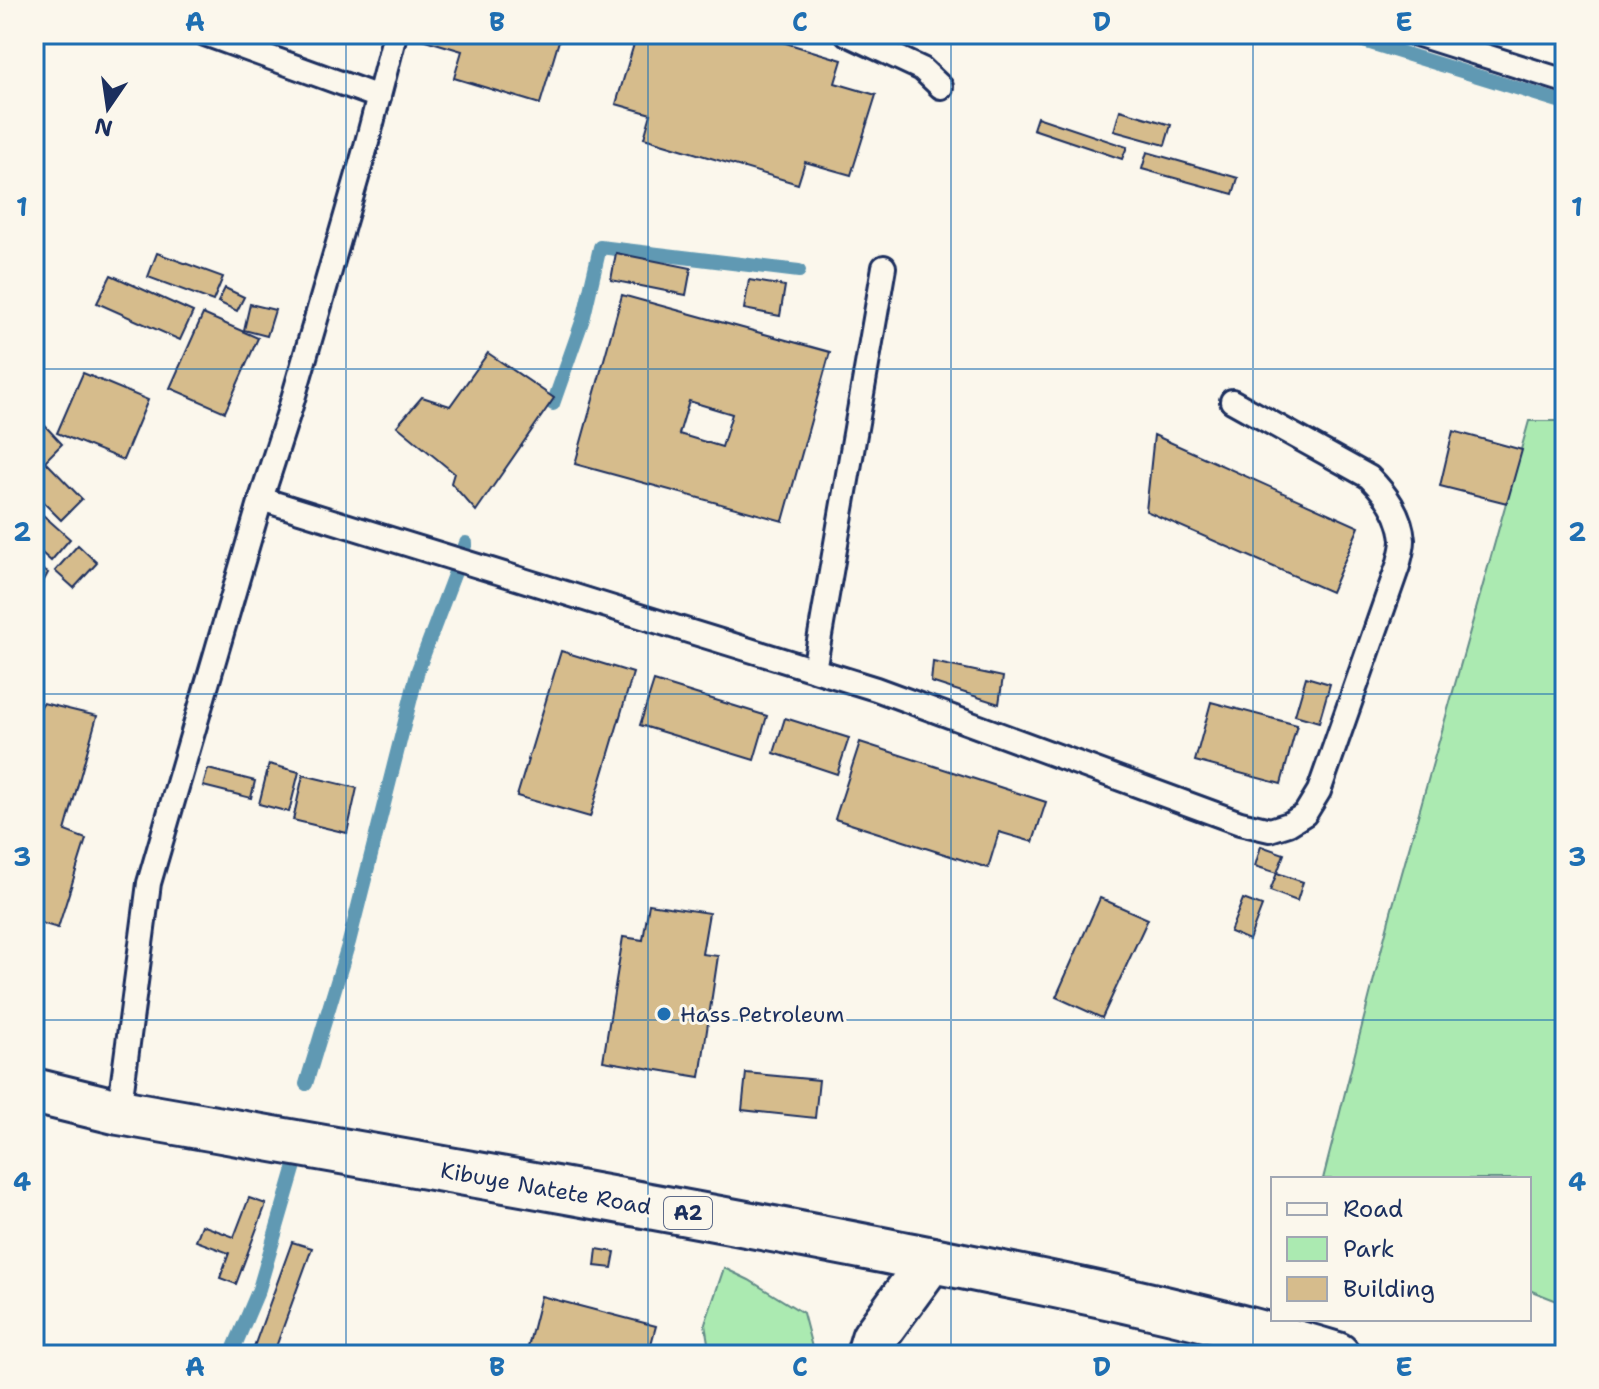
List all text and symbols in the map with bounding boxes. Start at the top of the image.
text: A [185,4,205,39]
text: B [489,4,505,39]
text: C [792,4,808,39]
text: D [1093,4,1111,39]
text: E [1395,4,1413,39]
north arrow [68,68,148,148]
text: N [92,111,115,143]
text: 1 [16,189,28,224]
text: 1 [1571,189,1583,224]
text: 2 [13,514,31,549]
text: 2 [1568,514,1586,549]
text: 3 [13,839,31,874]
text: 3 [1568,839,1586,874]
place label: Hass Petroleum [680,1000,845,1029]
marker: Hass Petroleum [655,1005,673,1023]
street label: Kibuye Natete Road [438,1156,654,1221]
text: 4 [13,1164,31,1199]
text: 4 [1568,1164,1586,1199]
legend [1271,1177,1531,1321]
text: Road [1343,1193,1403,1225]
road number: A2 [664,1197,712,1229]
text: Park [1343,1233,1395,1265]
text: Building [1343,1273,1435,1305]
text: A [185,1349,205,1384]
text: B [489,1349,505,1384]
text: C [792,1349,808,1384]
text: D [1093,1349,1111,1384]
text: E [1395,1349,1413,1384]

